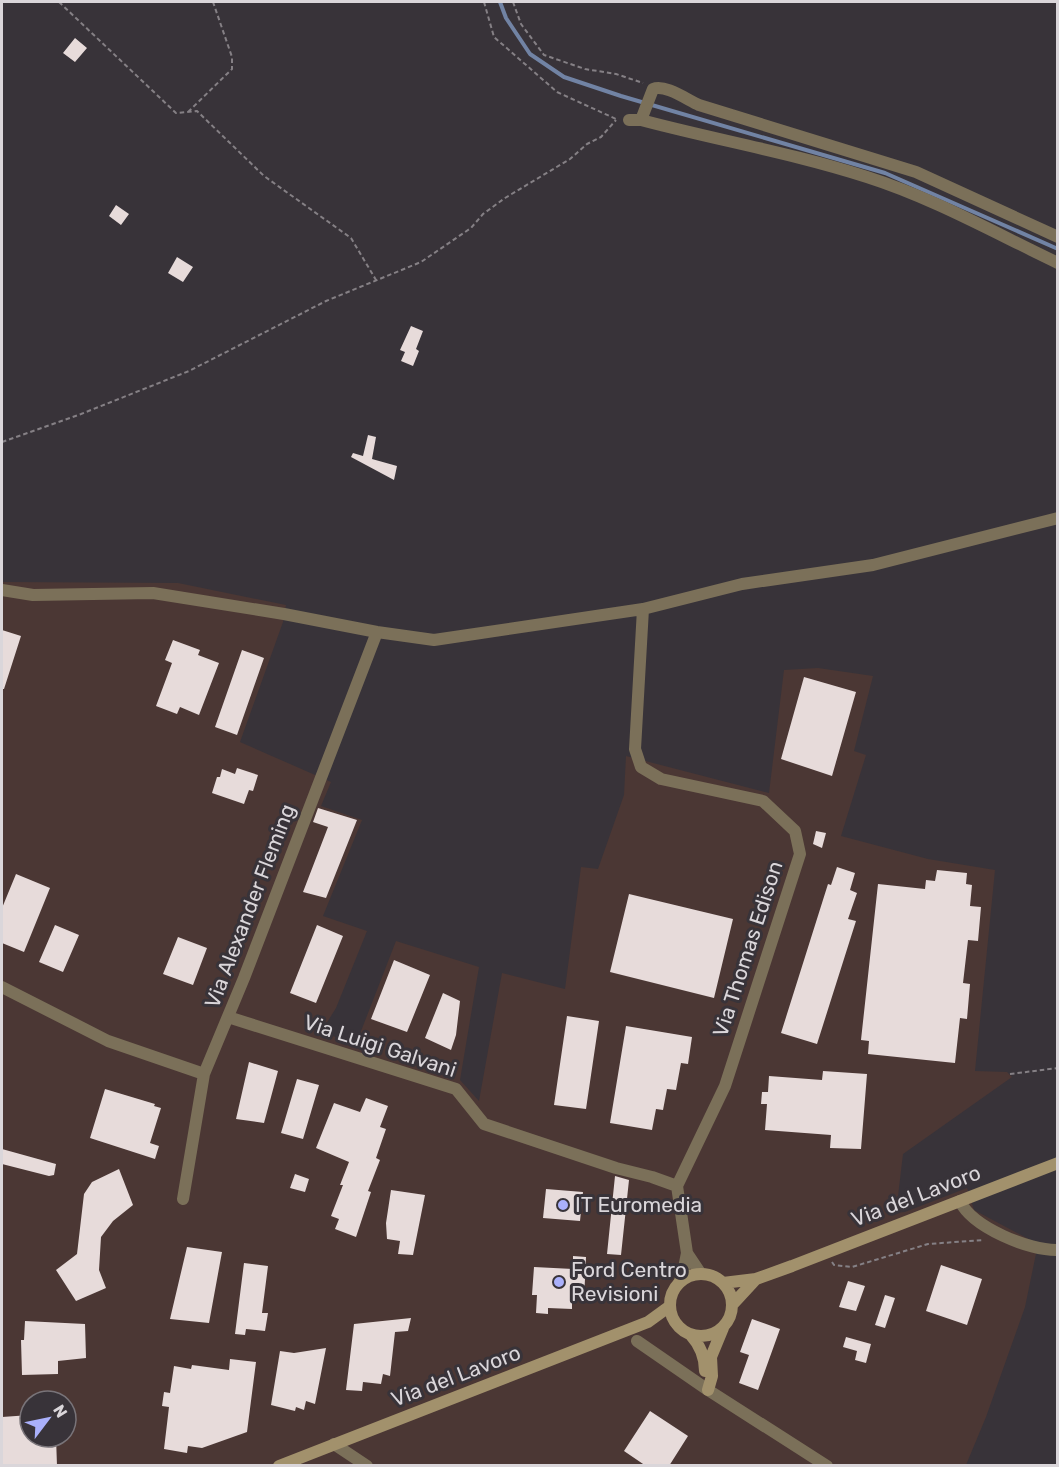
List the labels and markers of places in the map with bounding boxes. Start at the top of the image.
place label: IT Euromedia [575,1192,702,1217]
marker: IT Euromedia [556,1198,570,1212]
place label: Ford Centro Revisioni [571,1257,687,1306]
marker: Ford Centro Revisioni [552,1275,566,1289]

